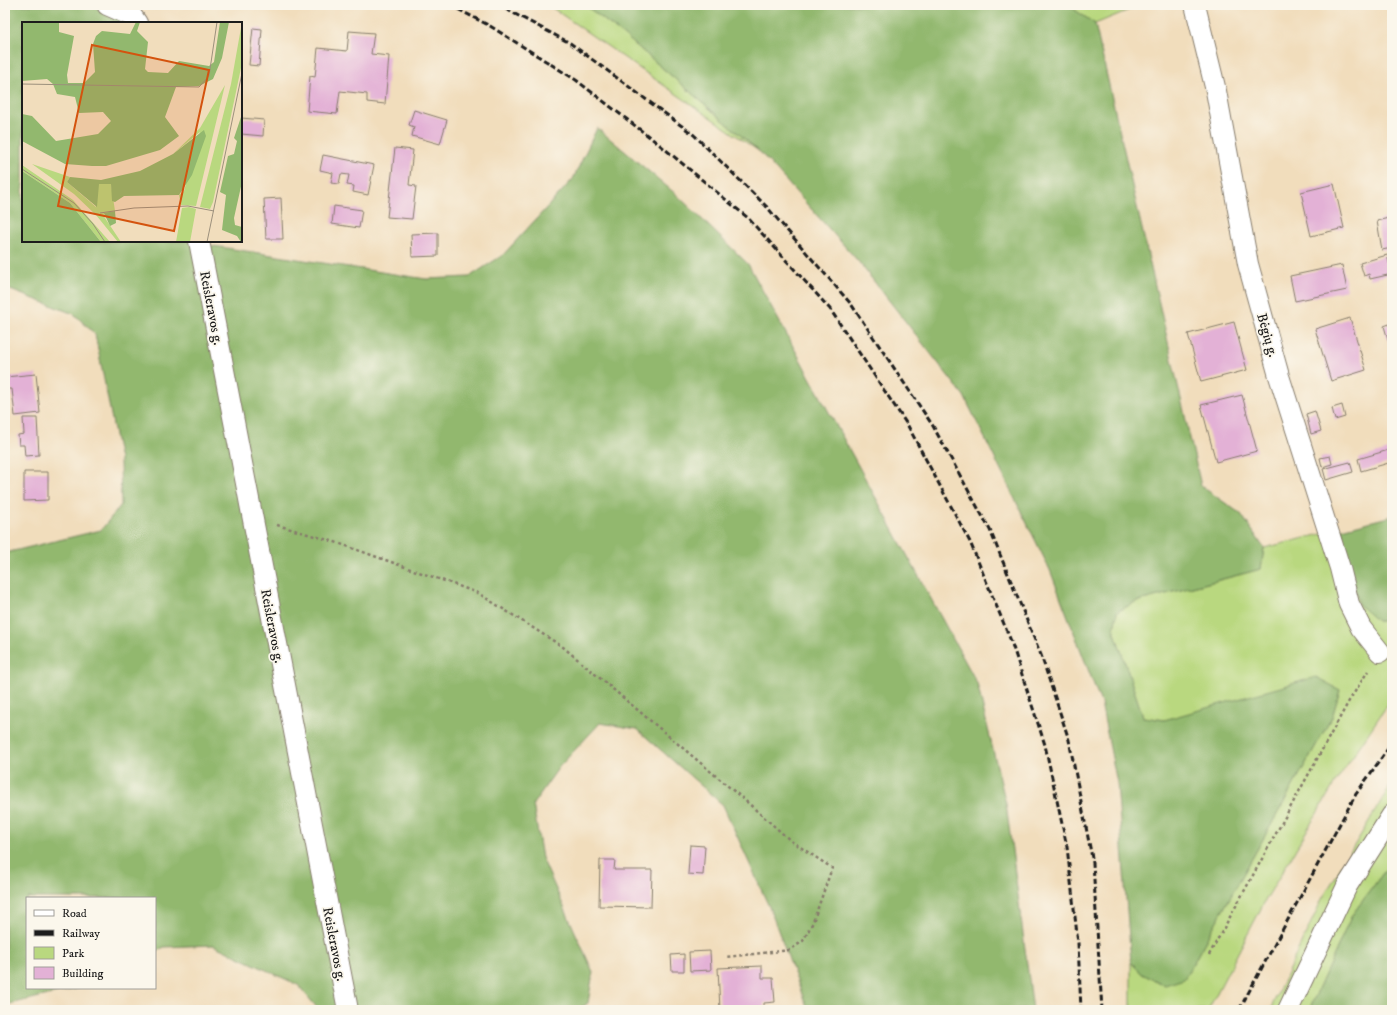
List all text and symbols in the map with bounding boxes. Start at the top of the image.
inset map [22,22,242,242]
street label: Reisleravos g. [195,270,227,347]
street label: Bėgių g. [1252,311,1282,359]
street label: Reisleravos g. [256,588,288,665]
legend [26,897,156,989]
text: Road [62,906,87,921]
street label: Reisleravos g. [318,906,350,983]
text: Railway [62,926,100,941]
text: Park [62,946,84,961]
text: Building [62,966,103,981]

